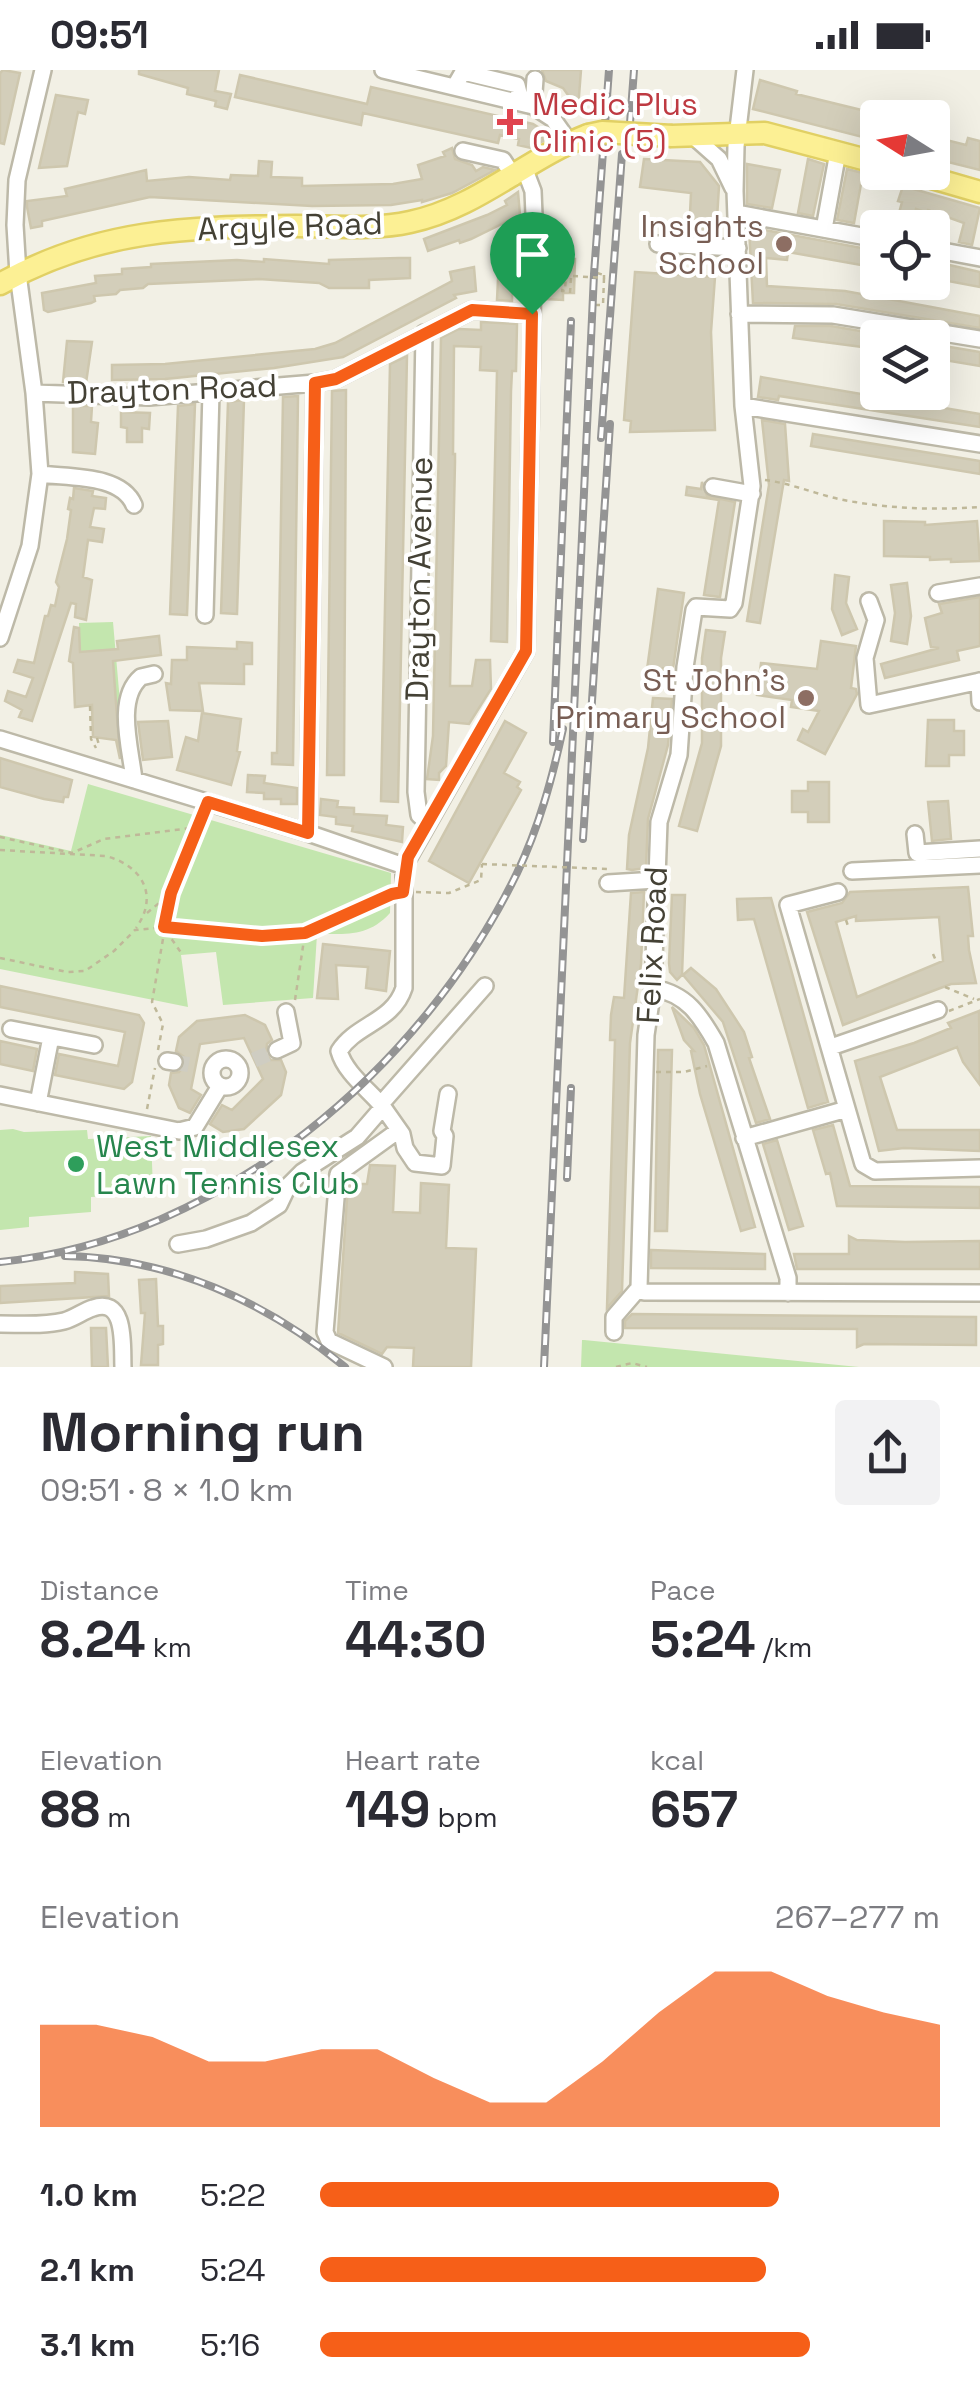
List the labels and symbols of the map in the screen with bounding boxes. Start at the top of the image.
place label: Medic Plus Clinic (5) [532,84,698,161]
north arrow [860,100,950,190]
marker: Medic Plus Clinic (5) [497,109,523,135]
street label: Argyle Road [197,203,383,249]
place label: Insights School [641,206,764,283]
pin [490,212,575,315]
marker: Insights School [773,233,795,255]
street label: Drayton Road [66,365,278,413]
street label: Drayton Avenue [397,456,441,702]
place label: St John's Primary School [555,660,786,737]
marker: St John's Primary School [795,687,817,709]
street label: Felix Road [628,865,676,1025]
place label: West Middlesex Lawn Tennis Club [96,1126,360,1203]
marker: West Middlesex Lawn Tennis Club [65,1153,87,1175]

